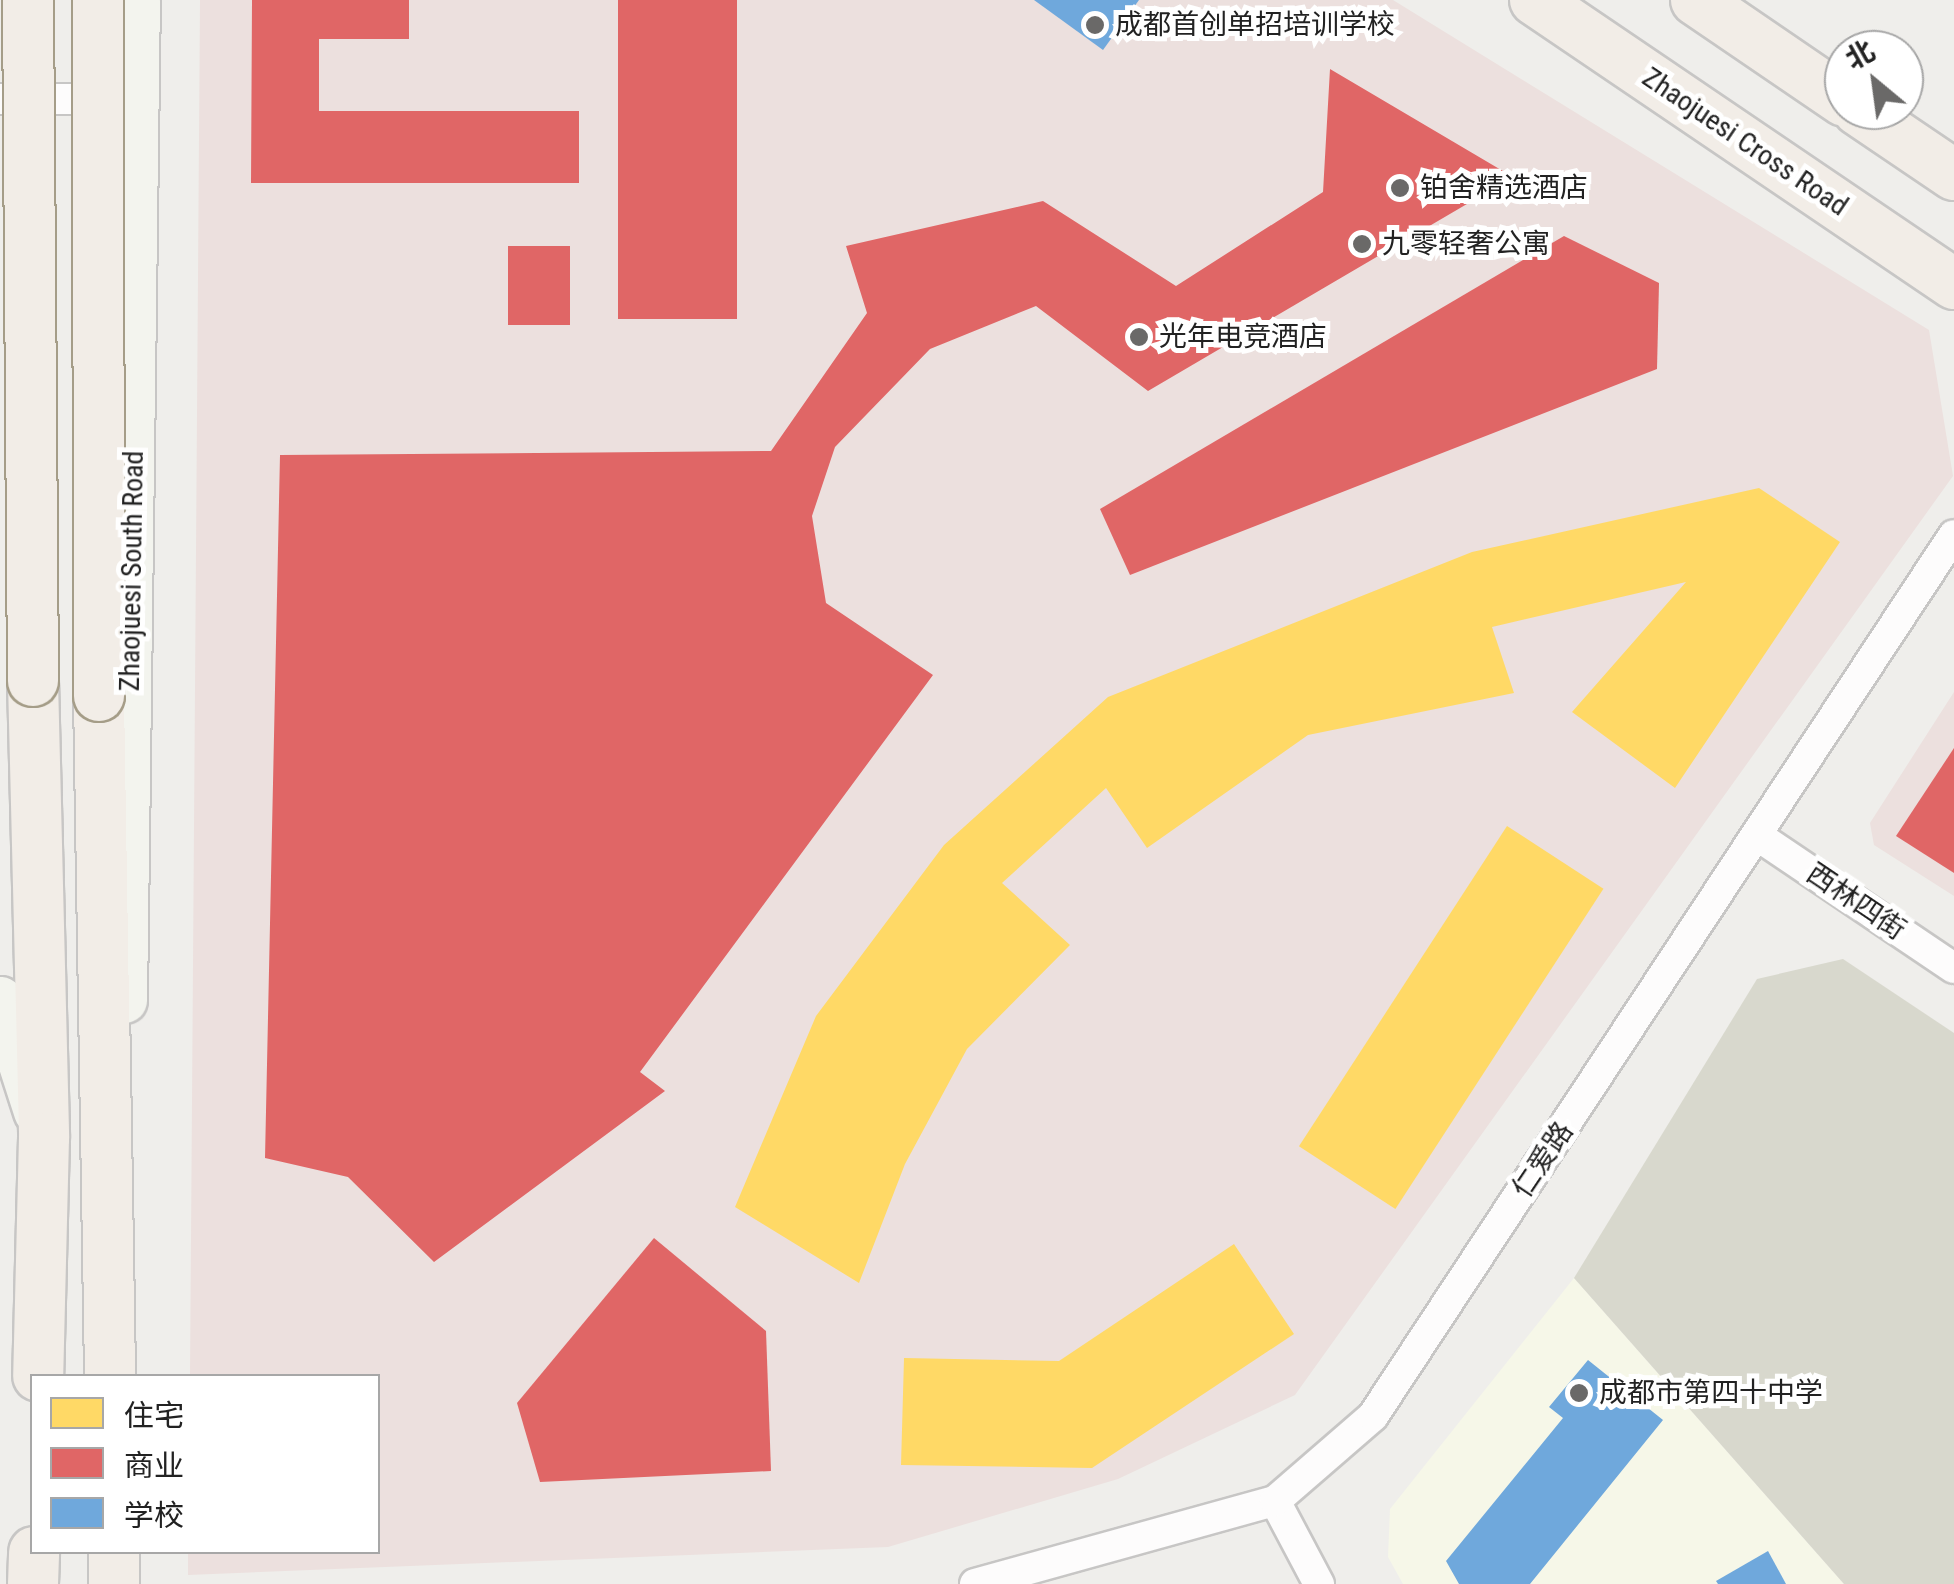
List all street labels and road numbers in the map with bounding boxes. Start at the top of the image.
street label: Zhaojuesi Cross Road [1636,61,1854,223]
street label: Zhaojuesi South Road [113,450,151,692]
street label: 西林四街 [1800,857,1912,947]
street label: 仁爱路 [1506,1116,1580,1204]

